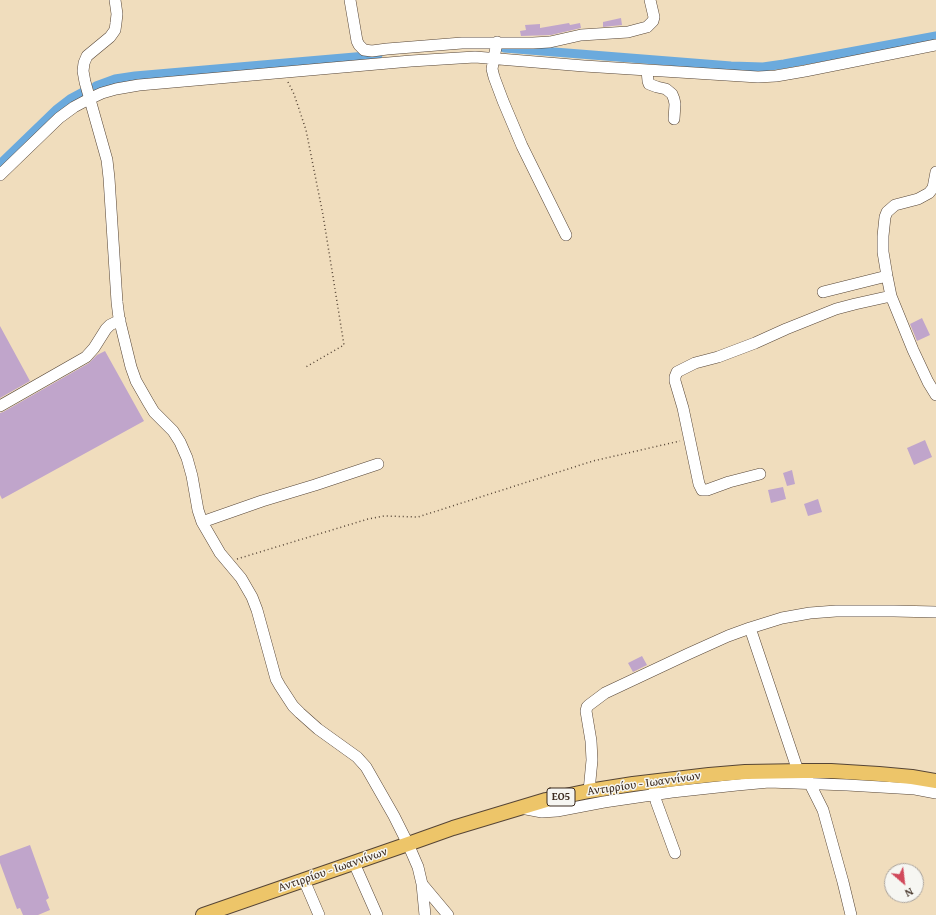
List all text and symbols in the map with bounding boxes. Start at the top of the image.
street label: Αντιρρίου - Ιωαννίνων [586,769,702,799]
road number: ΕΟ5 [547,788,575,806]
street label: Αντιρρίου - Ιωαννίνων [277,845,389,895]
north arrow [884,863,924,903]
text: N [902,884,916,901]

